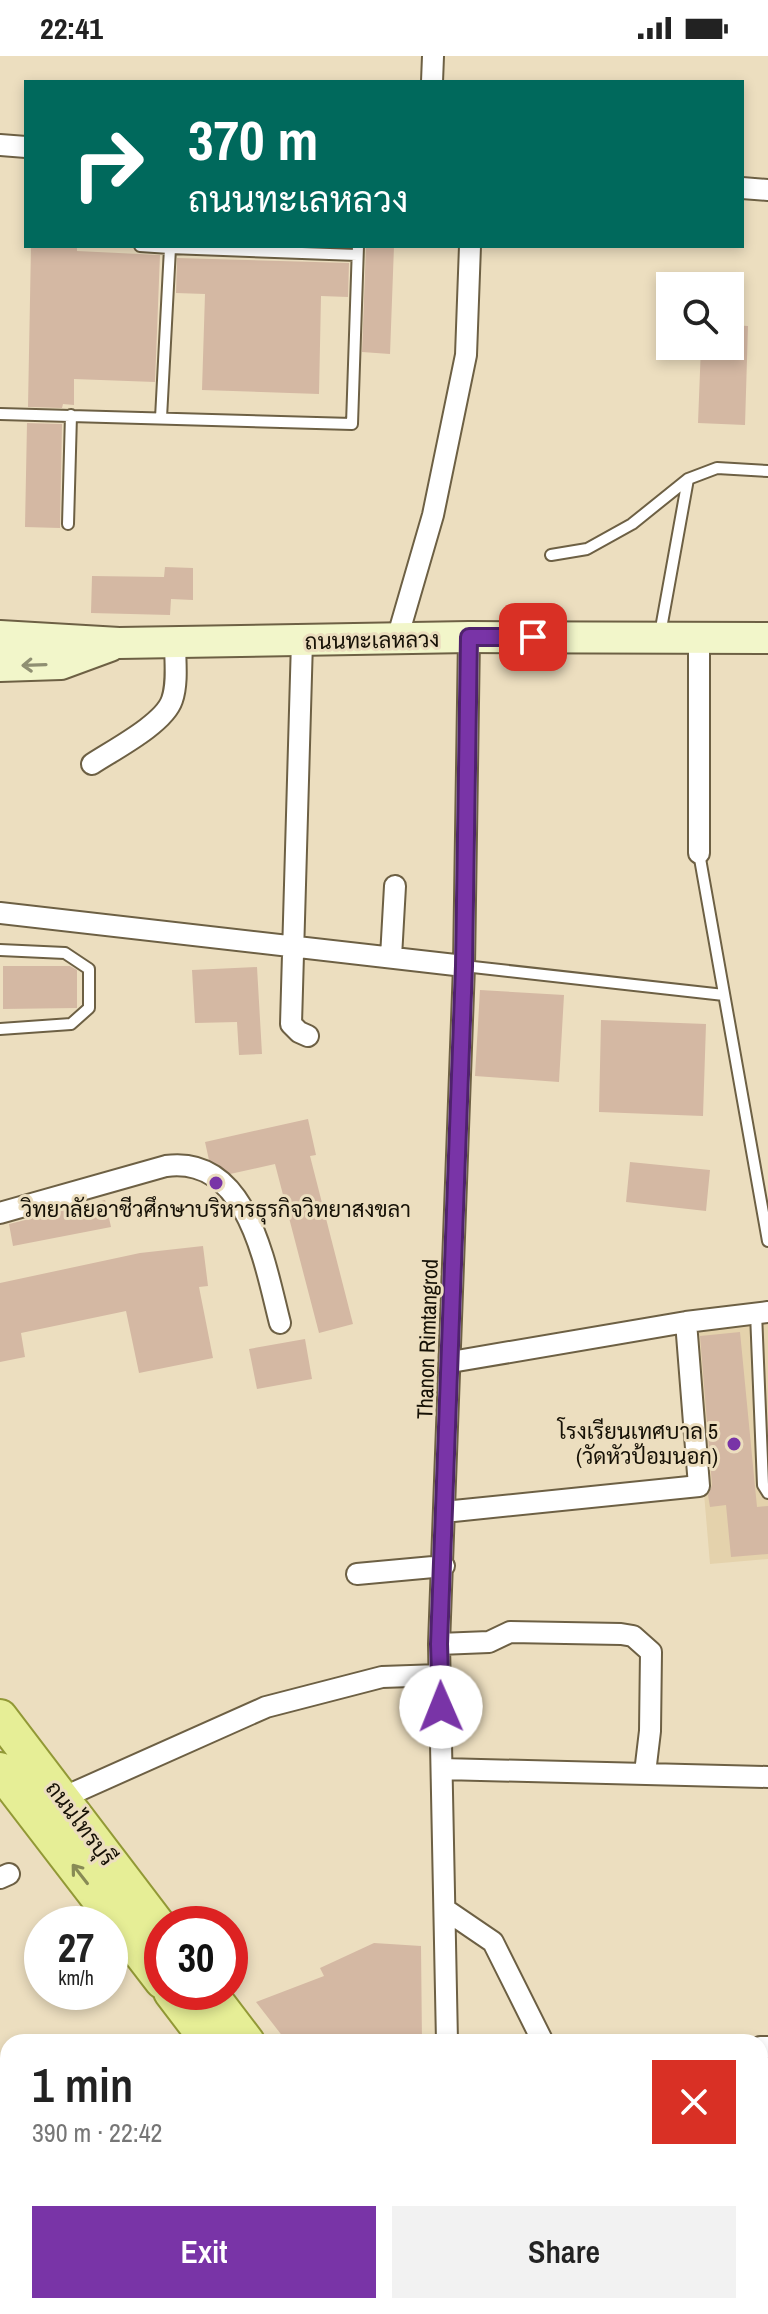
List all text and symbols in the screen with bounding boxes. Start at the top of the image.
text: 22:41 [40,8,103,48]
text: 370 m [188,102,318,177]
icon: right [56,112,160,216]
text: ถนนทะเลหลวง [188,175,408,223]
map controls [656,272,744,360]
button: search [656,272,744,360]
pin [499,603,567,671]
icon: arrive [511,615,555,659]
street label: ถนนทะเลหลวง [304,624,440,656]
one-way arrow [21,657,48,672]
marker: วิทยาลัยอาชีวศึกษาบริหารธุรกิจวิทยาสงขลา [207,1174,225,1192]
place label: วิทยาลัยอาชีวศึกษาบริหารธุรกิจวิทยาสงขลา [20,1194,411,1225]
street label: Thanon Rimtangrod [409,1258,445,1420]
place label: โรงเรียนเทศบาล 5 (วัดหัวป้อมนอก) [557,1416,718,1471]
marker: โรงเรียนเทศบาล 5 (วัดหัวป้อมนอก) [725,1435,743,1453]
position arrow [399,1665,483,1749]
street label: ถนนไทรบุรี [38,1774,123,1872]
one-way arrow [72,1864,89,1885]
speed limit sign: 30 [144,1906,248,2010]
text: 27 [58,1921,94,1974]
text: km/h [58,1964,94,1991]
text: 1 min [32,2052,133,2117]
button: close [652,2060,736,2144]
text: 390 m · 22:42 [32,2115,162,2150]
button: Exit [32,2206,376,2298]
button: Share [392,2206,736,2298]

